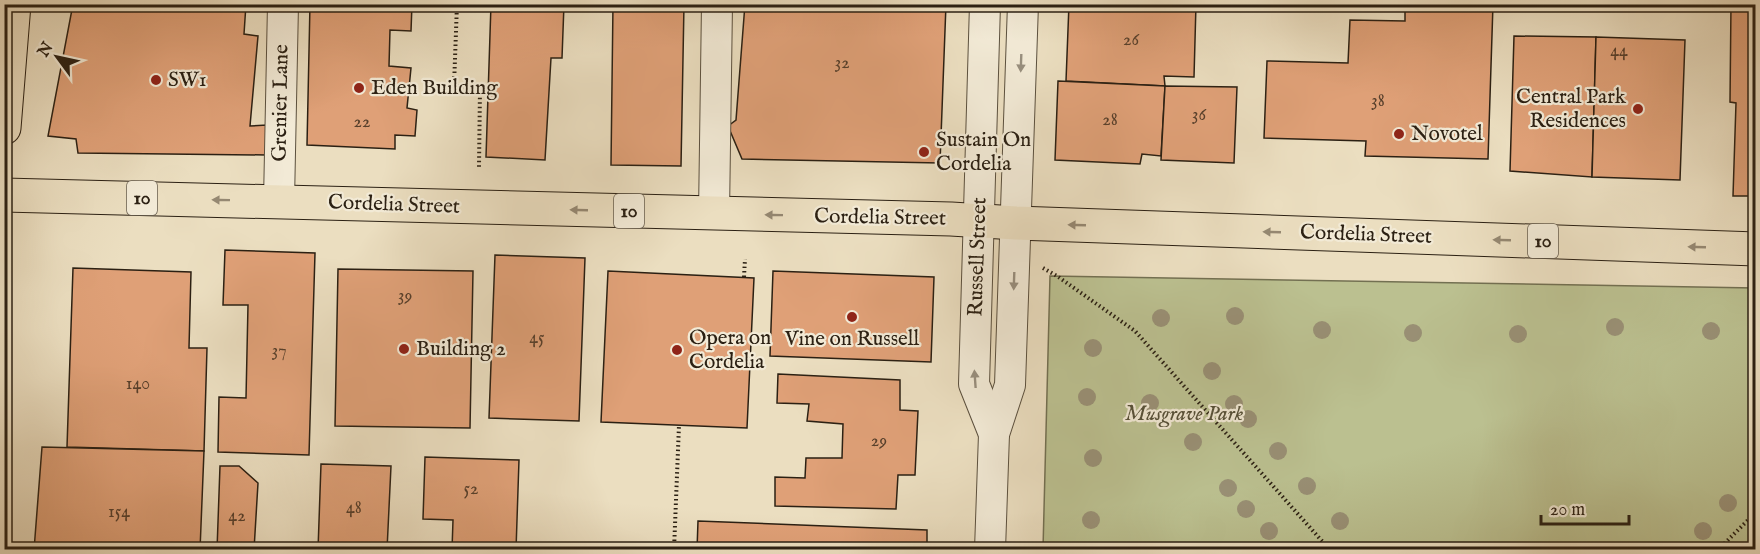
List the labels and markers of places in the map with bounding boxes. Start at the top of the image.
place label: SW1 [168,67,207,94]
marker: SW1 [149,73,163,87]
place label: Eden Building [371,75,498,102]
marker: Eden Building [352,81,366,95]
place label: Central Park Residences [1516,84,1627,135]
marker: Central Park Residences [1631,102,1645,116]
place label: Novotel [1411,121,1483,148]
place label: Sustain On Cordelia [936,127,1031,178]
marker: Novotel [1392,127,1406,141]
marker: Sustain On Cordelia [917,145,931,159]
marker: Vine on Russell [845,310,859,324]
place label: Opera on Cordelia [689,325,771,376]
place label: Vine on Russell [784,326,919,353]
place label: Building 2 [416,336,506,363]
marker: Building 2 [397,342,411,356]
marker: Opera on Cordelia [670,343,684,357]

